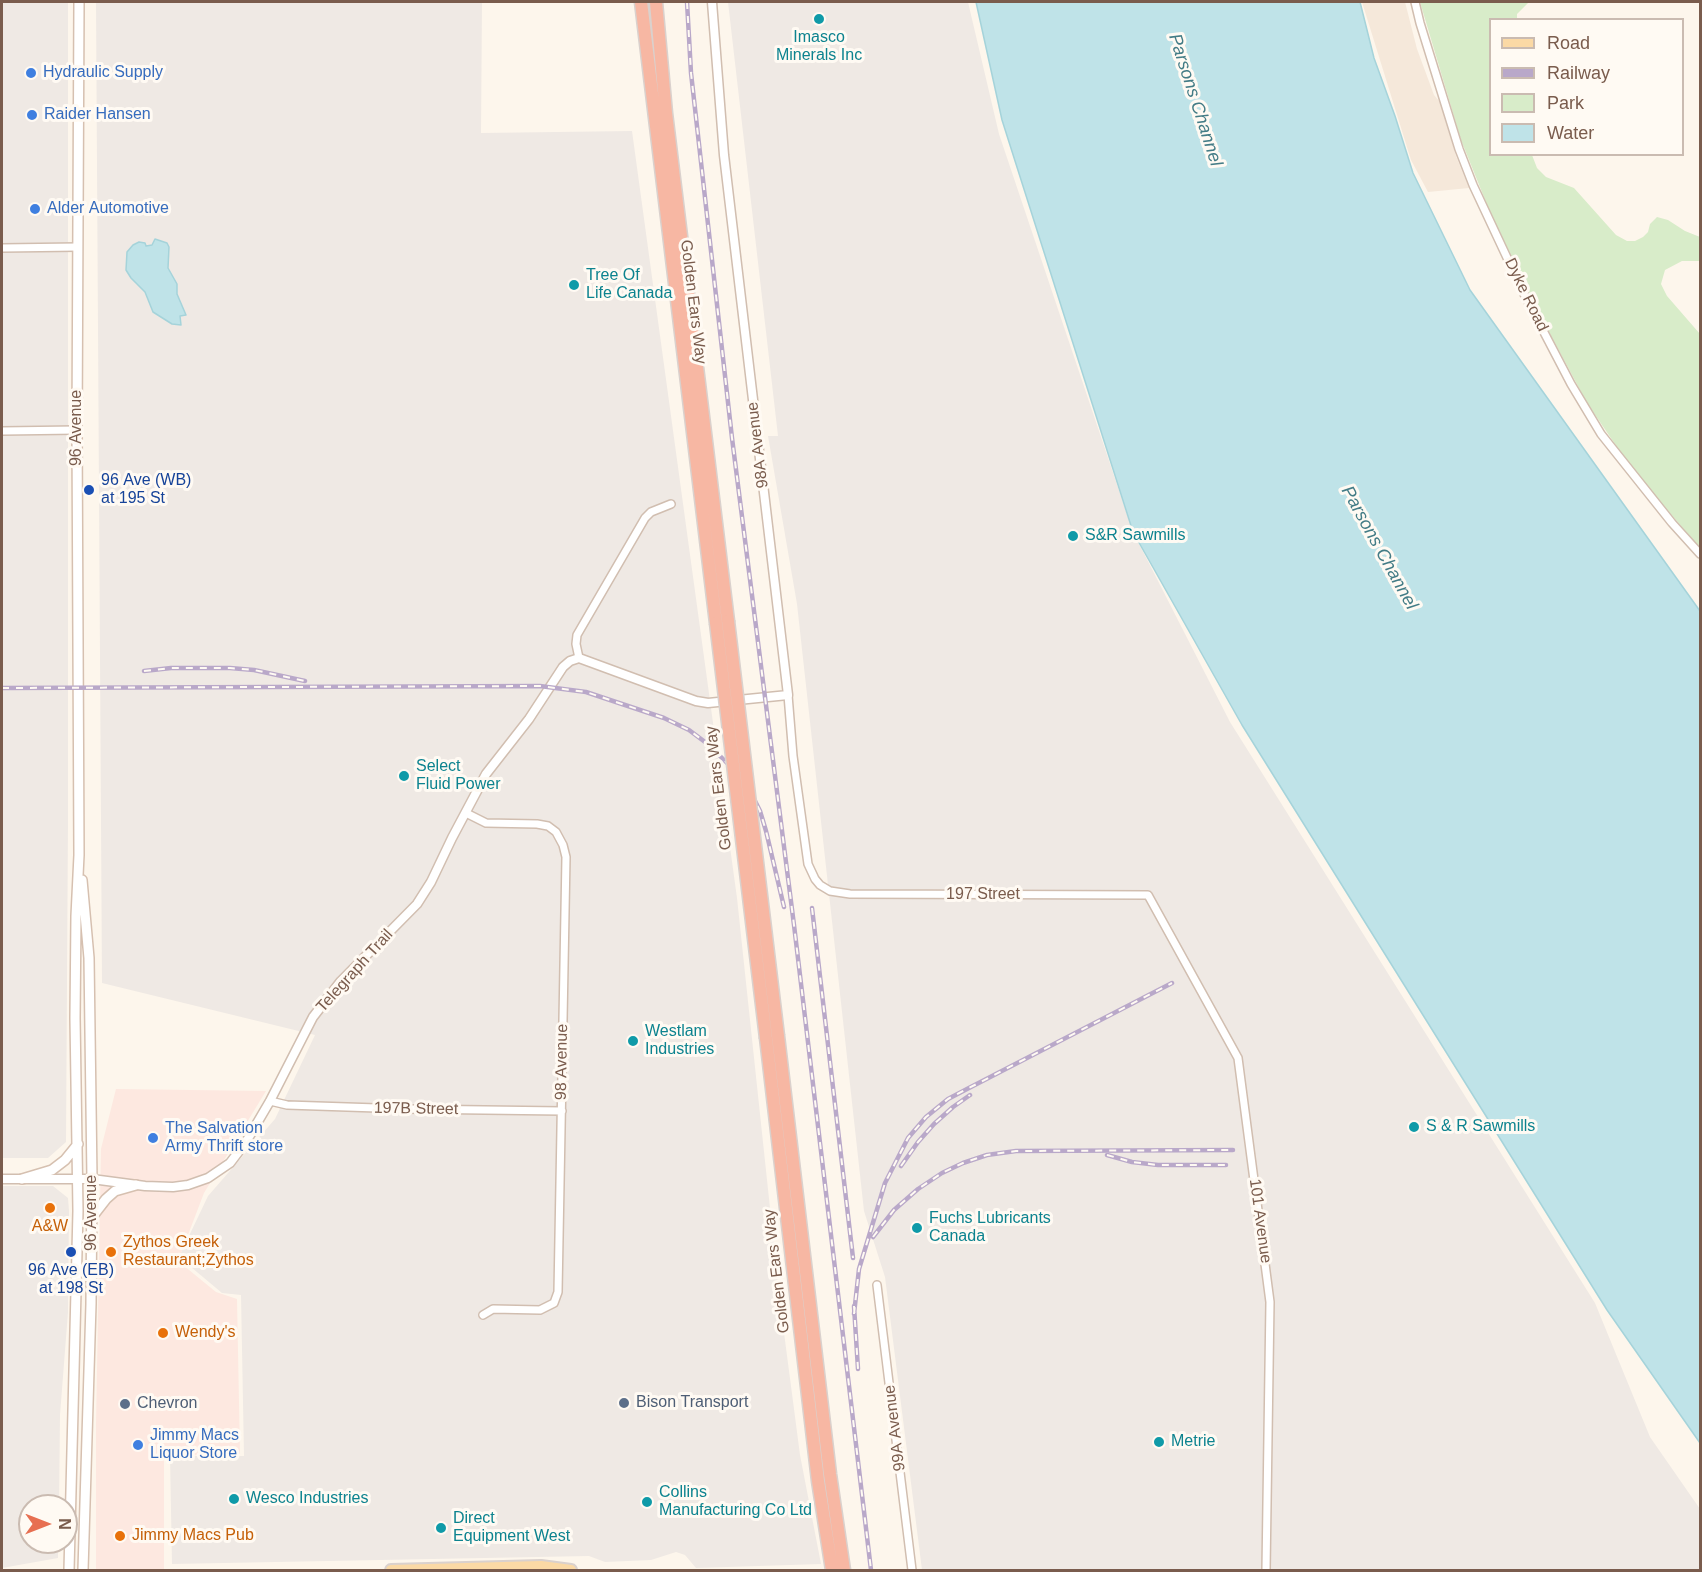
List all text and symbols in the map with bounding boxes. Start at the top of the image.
marker: Imasco Minerals Inc [812,12,826,26]
legend [1489,18,1684,156]
place label: Imasco Minerals Inc [776,28,862,66]
water label: Parsons Channel [1163,31,1227,169]
text: Road [1547,33,1590,53]
place label: Hydraulic Supply [43,63,163,83]
text: Railway [1547,63,1610,83]
marker: Hydraulic Supply [24,66,38,80]
text: Park [1547,93,1584,113]
place label: Raider Hansen [44,105,151,125]
marker: Raider Hansen [25,108,39,122]
text: Water [1547,123,1594,143]
place label: Alder Automotive [47,199,169,219]
marker: Alder Automotive [28,202,42,216]
street label: Golden Ears Way [676,239,710,365]
street label: Dyke Road [1500,255,1552,335]
place label: Tree Of Life Canada [586,266,672,304]
marker: Tree Of Life Canada [567,278,581,292]
street label: 96 Avenue [67,390,87,466]
street label: 98A Avenue [743,401,773,489]
place label: 96 Ave (WB) at 195 St [101,471,191,509]
water label: Parsons Channel [1336,482,1422,614]
marker: 96 Ave (WB) at 195 St [82,483,96,497]
place label: S&R Sawmills [1085,526,1185,546]
marker: S&R Sawmills [1066,529,1080,543]
street label: Golden Ears Way [702,725,736,851]
place label: Select Fluid Power [416,757,500,795]
marker: Select Fluid Power [397,769,411,783]
street label: 197 Street [946,885,1020,905]
street label: Telegraph Trail [313,925,397,1017]
place label: Westlam Industries [645,1022,714,1060]
street label: 98 Avenue [552,1024,572,1100]
marker: Westlam Industries [626,1034,640,1048]
street label: 197B Street [374,1099,458,1119]
place label: S & R Sawmills [1426,1117,1535,1137]
place label: The Salvation Army Thrift store [165,1119,283,1157]
marker: S & R Sawmills [1407,1120,1421,1134]
marker: The Salvation Army Thrift store [146,1131,160,1145]
street label: 96 Avenue [82,1175,102,1251]
street label: 101 Avenue [1245,1178,1275,1264]
marker: A&W [43,1201,57,1215]
street label: Golden Ears Way [760,1208,794,1334]
place label: Fuchs Lubricants Canada [929,1209,1051,1247]
place label: A&W [32,1217,68,1237]
marker: Fuchs Lubricants Canada [910,1221,924,1235]
place label: Zythos Greek Restaurant;Zythos [123,1233,254,1271]
marker: 96 Ave (EB) at 198 St [64,1245,78,1259]
marker: Zythos Greek Restaurant;Zythos [104,1245,118,1259]
place label: 96 Ave (EB) at 198 St [28,1261,114,1299]
place label: Wendy's [175,1323,236,1343]
marker: Wendy's [156,1326,170,1340]
street label: 99A Avenue [880,1384,910,1472]
place label: Bison Transport [636,1393,748,1413]
place label: Chevron [137,1394,197,1414]
marker: Bison Transport [617,1396,631,1410]
marker: Chevron [118,1397,132,1411]
place label: Jimmy Macs Liquor Store [150,1426,239,1464]
place label: Metrie [1171,1432,1215,1452]
marker: Metrie [1152,1435,1166,1449]
marker: Jimmy Macs Liquor Store [131,1438,145,1452]
place label: Collins Manufacturing Co Ltd [659,1483,812,1521]
place label: Wesco Industries [246,1489,368,1509]
marker: Wesco Industries [227,1492,241,1506]
north arrow [18,1494,78,1554]
marker: Collins Manufacturing Co Ltd [640,1495,654,1509]
place label: Direct Equipment West [453,1509,570,1547]
text: N [56,1518,73,1530]
marker: Direct Equipment West [434,1521,448,1535]
place label: Jimmy Macs Pub [132,1526,254,1546]
marker: Jimmy Macs Pub [113,1529,127,1543]

